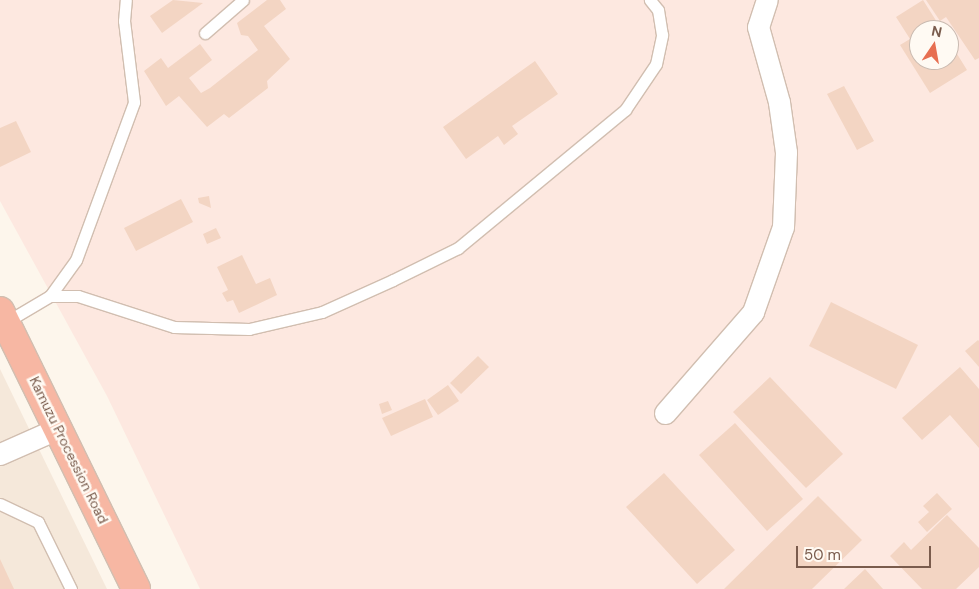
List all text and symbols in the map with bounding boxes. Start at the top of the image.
north arrow [909,20,959,70]
text: N [930,21,944,41]
street label: Kamuzu Procession Road [26,374,112,526]
scale bar [799,536,934,568]
text: 50 m [804,545,841,565]

